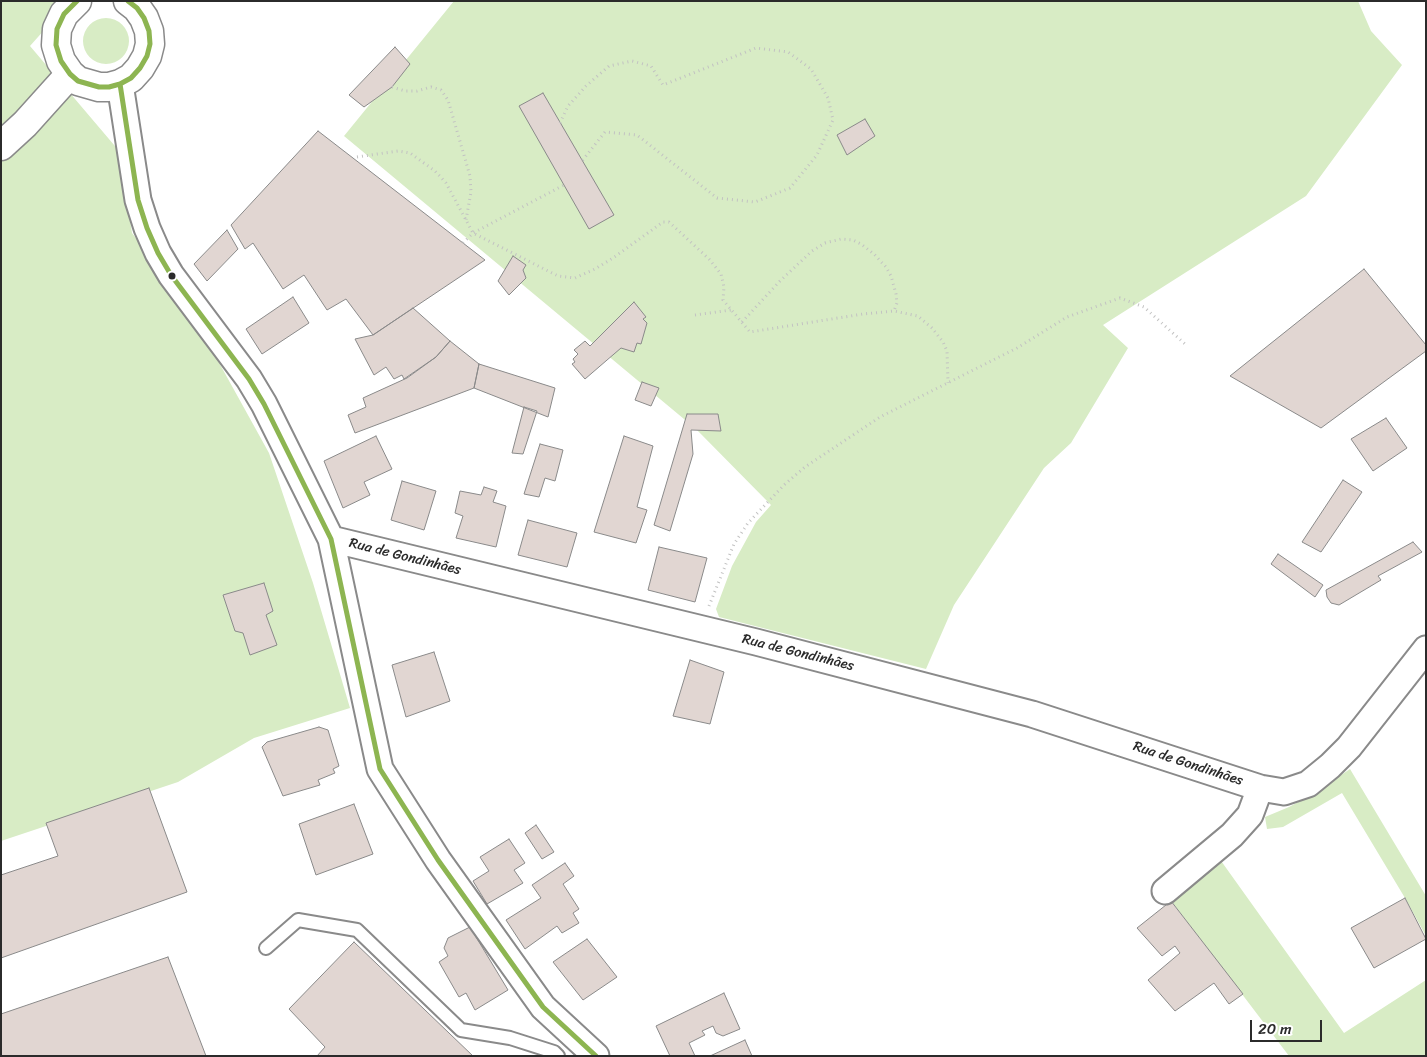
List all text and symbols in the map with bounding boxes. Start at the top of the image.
unlabelled marker [167,271,177,281]
street label: Rua de Gondinhães [347,535,463,579]
street label: Rua de Gondinhães [740,631,856,675]
street label: Rua de Gondinhães [1131,738,1245,790]
scale bar [1252,1010,1324,1042]
text: 20 m [1258,1016,1292,1042]

